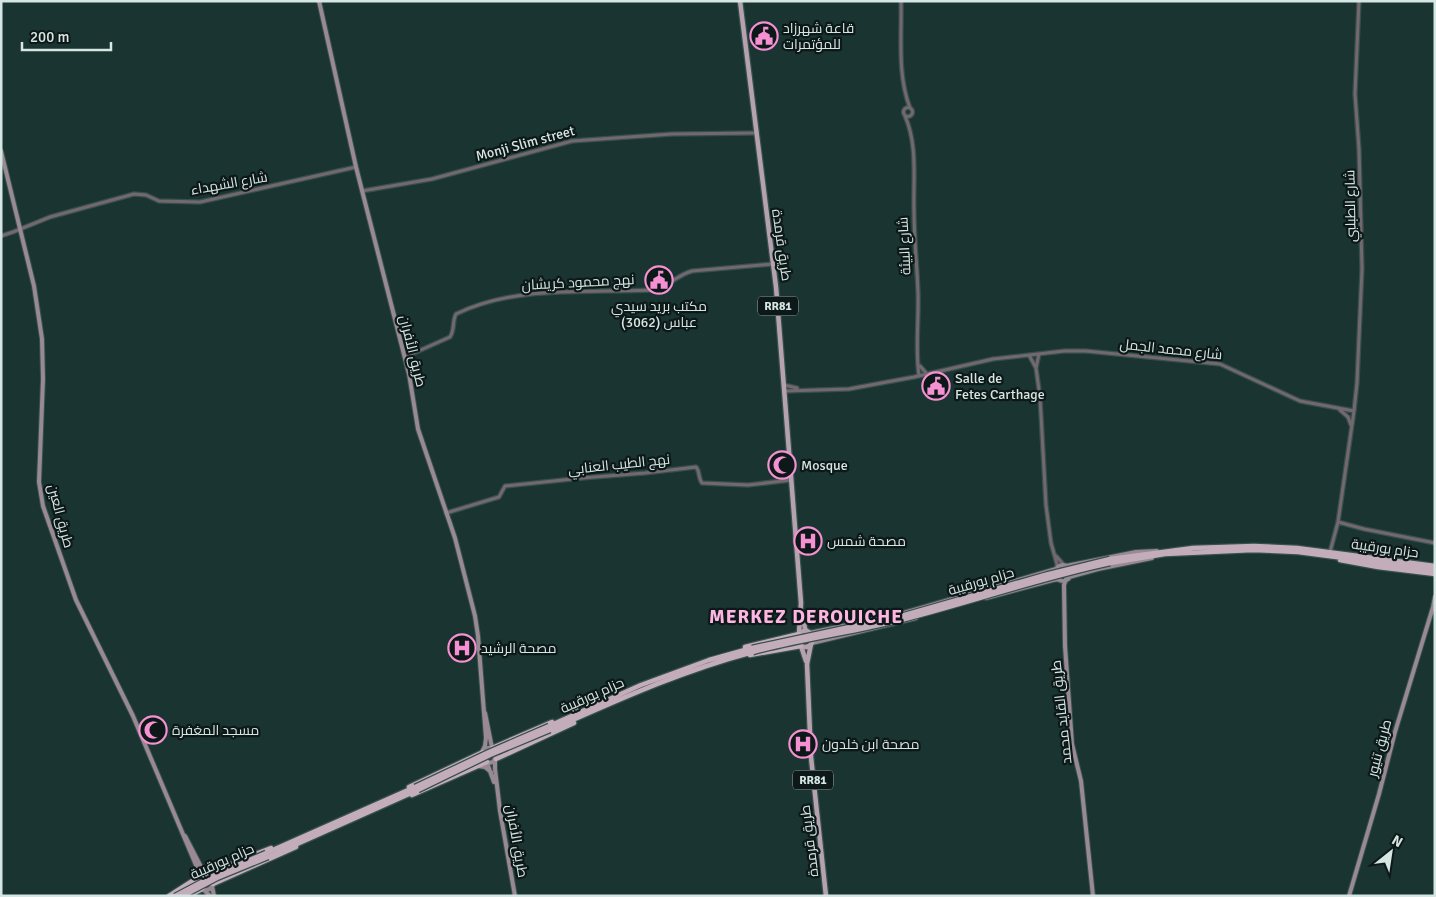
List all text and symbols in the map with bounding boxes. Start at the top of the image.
scale bar [22,20,111,52]
place label: قاعة شهرزاد للمؤتمرات [783,20,854,53]
public building icon: قاعة شهرزاد للمؤتمرات [749,21,779,51]
text: 200 m [30,28,70,46]
street label: Monji Slim street [474,122,577,165]
street label: شارع الشهداء [189,168,269,199]
street label: شارع الطبلبي [1341,170,1363,242]
street label: طريق قرمدة [768,208,795,282]
street label: شارع البيئة [894,216,915,276]
public building icon: مكتب بريد سيدي عباس (3062) [644,265,674,295]
street label: نهج محمود كريشان [521,271,635,294]
road number: RR81 [758,296,798,316]
place label: مكتب بريد سيدي عباس (3062) [611,298,707,331]
street label: طريق الأفران [395,313,430,389]
street label: شارع محمد الجمل [1119,336,1223,363]
place label: Salle de Fetes Carthage [955,370,1045,403]
public building icon: Salle de Fetes Carthage [921,371,951,401]
mosque icon: Mosque [767,450,797,480]
street label: نهج الطيب العنابي [567,451,671,481]
place label: Mosque [801,457,848,474]
street label: طريق العين [44,482,77,550]
hospital icon: مصحة شمس [793,526,823,556]
place label: مصحة شمس [827,533,906,550]
street label: حزام بورقيبة [1350,535,1420,563]
street label: حزام بورقيبة [946,564,1016,600]
district label: MERKEZ DEROUICHE [709,605,903,629]
hospital icon: مصحة الرشيد [447,633,477,663]
place label: مصحة الرشيد [481,640,557,657]
street label: طريق القايد محمد [1048,659,1075,765]
street label: حزام بورقيبة [558,674,627,718]
mosque icon: مسجد المغفرة [138,715,168,745]
street label: طريق تنيور [1363,718,1395,780]
place label: مسجد المغفرة [172,722,259,739]
hospital icon: مصحة ابن خلدون [788,729,818,759]
place label: مصحة ابن خلدون [822,736,919,753]
road number: RR81 [793,770,833,790]
street label: طريق الأفران [502,803,531,879]
street label: طريق قرمدة [797,804,822,878]
north arrow [1366,827,1416,877]
text: N [1389,831,1406,851]
street label: حزام بورقيبة [188,840,257,884]

